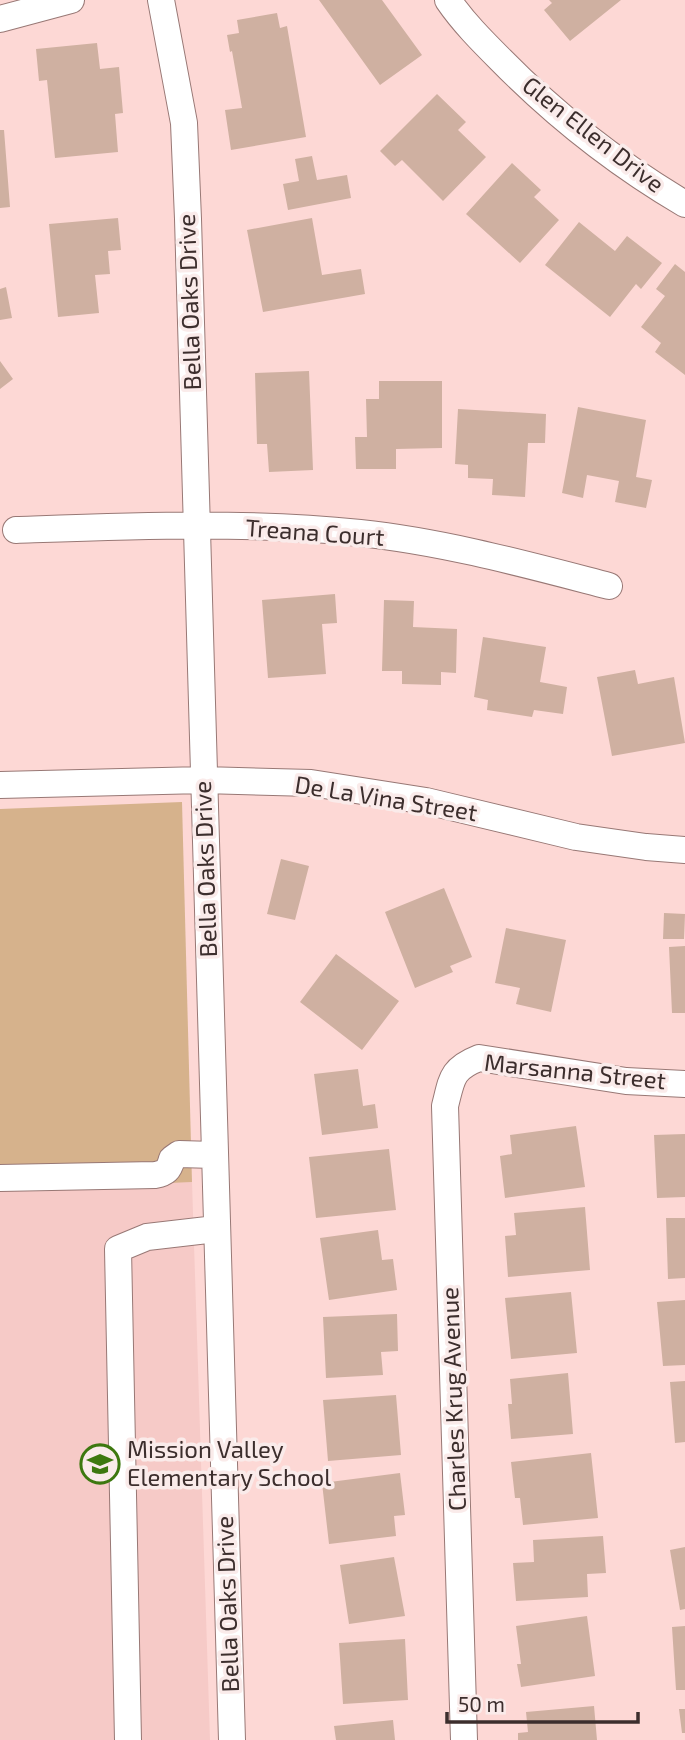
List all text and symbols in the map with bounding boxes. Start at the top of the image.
street label: Glen Ellen Drive [518,70,670,198]
street label: Bella Oaks Drive [171,213,206,391]
street label: Treana Court [245,512,386,551]
street label: De La Vina Street [293,769,479,826]
street label: Bella Oaks Drive [187,780,222,958]
street label: Marsanna Street [483,1047,667,1094]
street label: Charles Krug Avenue [434,1287,471,1512]
place label: Mission Valley Elementary School [127,1434,331,1491]
school or university icon: Mission Valley Elementary School [79,1443,121,1485]
street label: Bella Oaks Drive [209,1515,244,1693]
scale bar [447,1680,638,1724]
text: 50 m [458,1691,505,1716]

